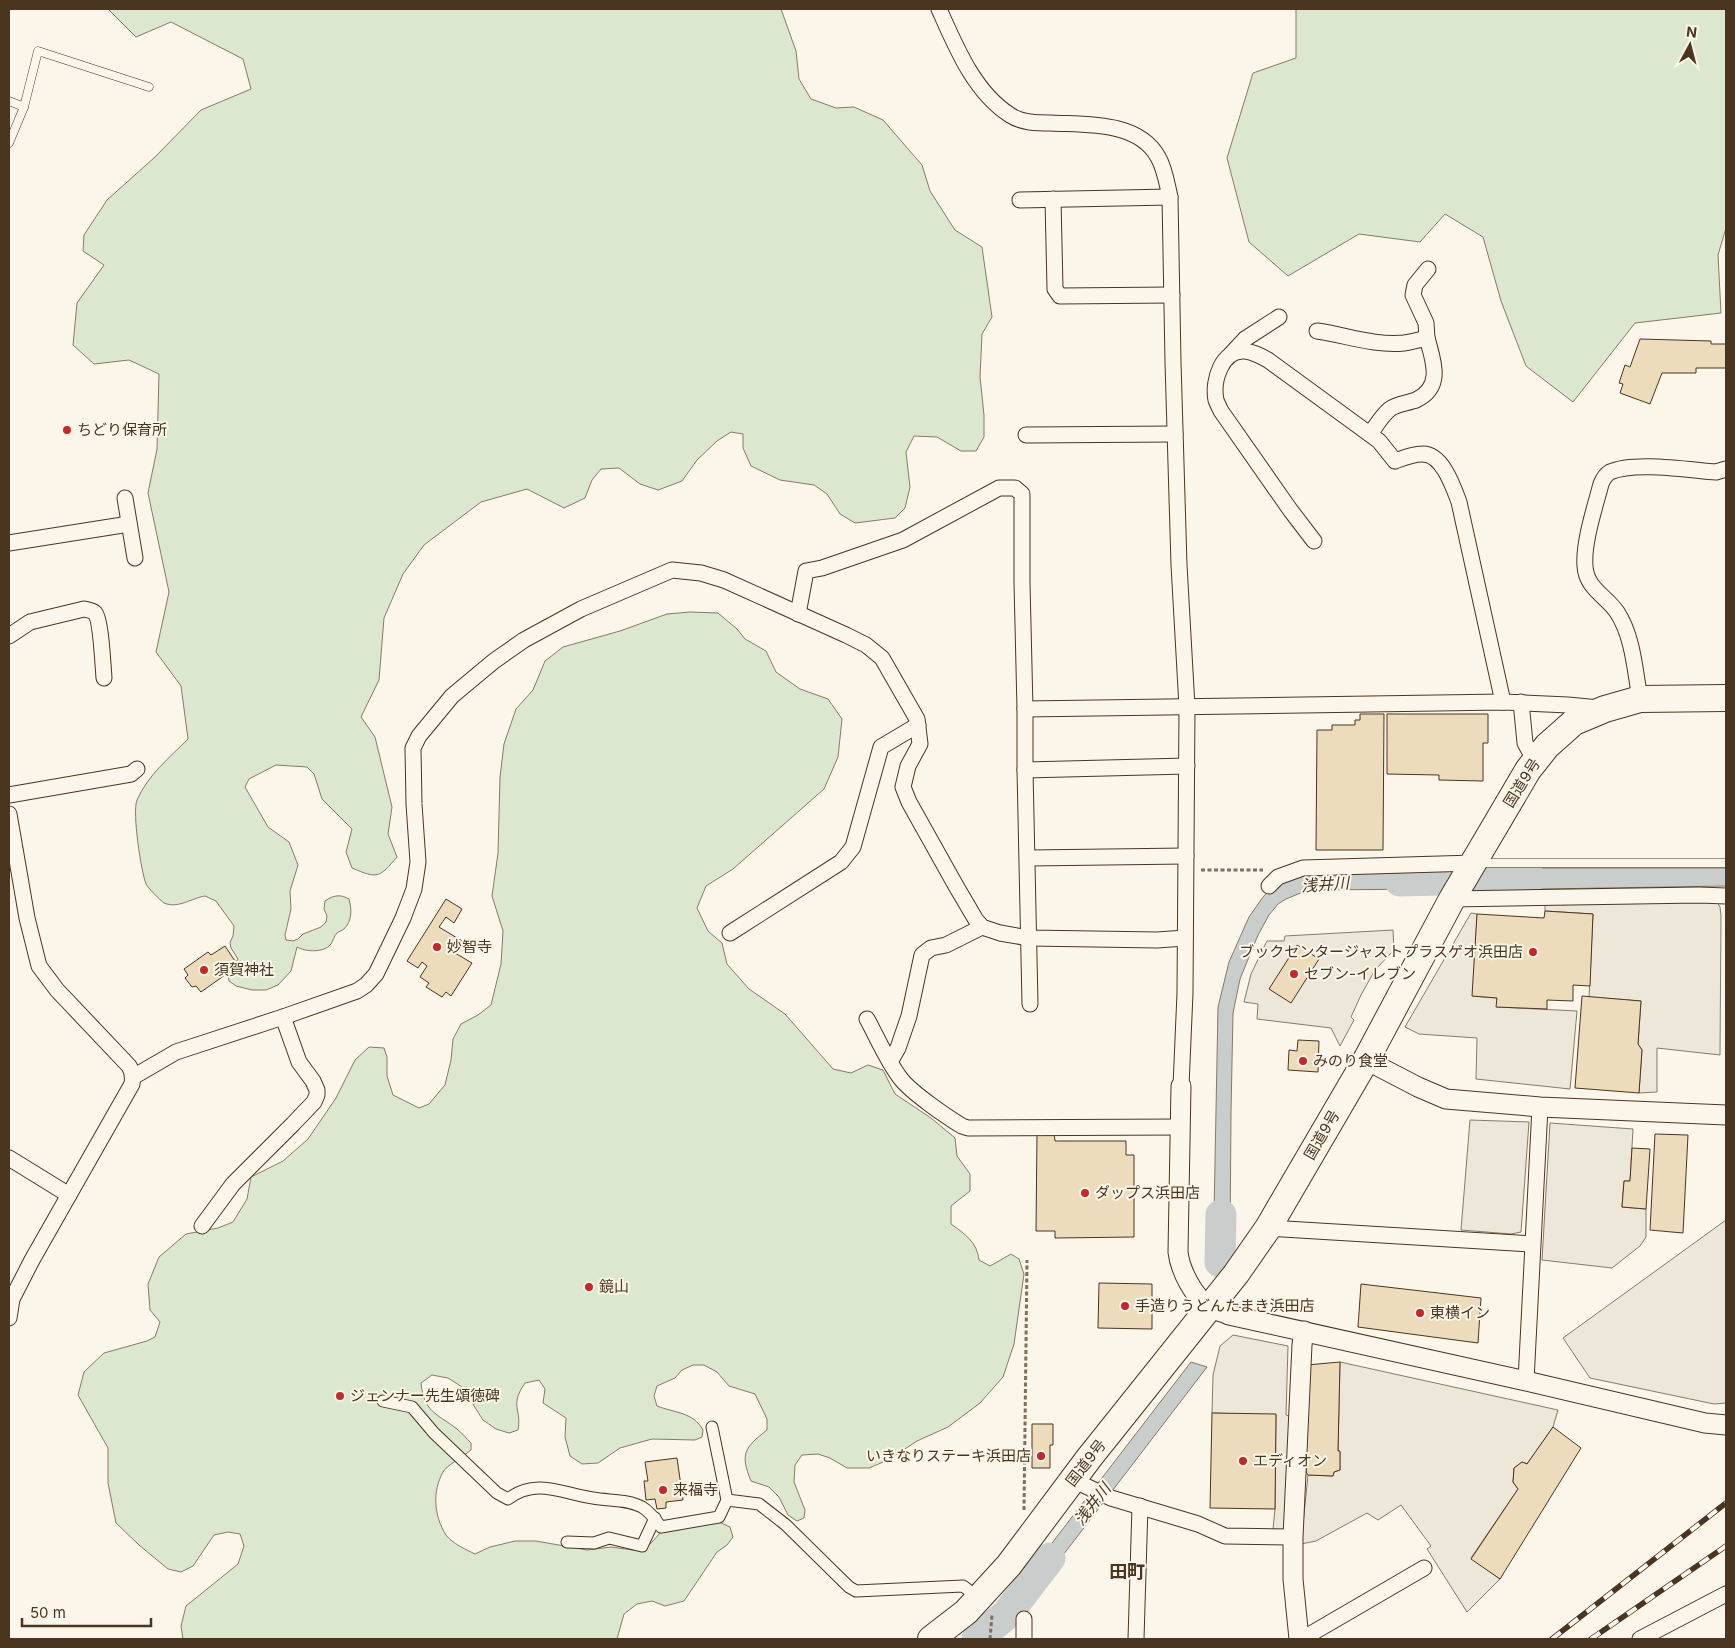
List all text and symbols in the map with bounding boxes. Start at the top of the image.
north arrow [1665,20,1715,70]
text: N [1685,23,1698,41]
place label: ちどり保育所 [77,420,167,439]
marker: ちどり保育所 [61,424,73,436]
street label: 国道9号 [1499,755,1544,811]
water label: 浅井川 [1300,872,1352,896]
place label: 妙智寺 [447,937,492,956]
marker: 妙智寺 [431,941,443,953]
place label: ブックセンタージャストプラスゲオ浜田店 [1239,942,1523,961]
marker: ブックセンタージャストプラスゲオ浜田店 [1527,946,1539,958]
place label: 須賀神社 [214,960,274,979]
marker: 須賀神社 [198,964,210,976]
place label: セブン-イレブン [1304,964,1416,983]
marker: セブン-イレブン [1288,968,1300,980]
place label: みのり食堂 [1313,1051,1388,1070]
marker: みのり食堂 [1297,1055,1309,1067]
street label: 国道9号 [1300,1106,1343,1163]
place label: ダップス浜田店 [1095,1183,1200,1202]
marker: ダップス浜田店 [1079,1187,1091,1199]
place label: 鏡山 [599,1277,629,1296]
marker: 鏡山 [583,1281,595,1293]
place label: 手造りうどんたまき浜田店 [1135,1296,1315,1315]
marker: 手造りうどんたまき浜田店 [1119,1300,1131,1312]
place label: 東横イン [1430,1303,1490,1322]
marker: 東横イン [1414,1307,1426,1319]
place label: ジェンナー先生頌徳碑 [350,1386,500,1405]
marker: ジェンナー先生頌徳碑 [334,1390,346,1402]
street label: 国道9号 [1061,1435,1110,1490]
place label: いきなりステーキ浜田店 [866,1446,1031,1465]
marker: いきなりステーキ浜田店 [1035,1450,1047,1462]
place label: エディオン [1253,1451,1327,1470]
marker: エディオン [1237,1455,1249,1467]
water label: 浅井川 [1069,1477,1116,1529]
place label: 来福寺 [673,1480,718,1499]
marker: 来福寺 [657,1484,669,1496]
district label: 田町 [1109,1561,1145,1582]
scale bar [22,1596,151,1628]
text: 50 m [30,1603,66,1622]

